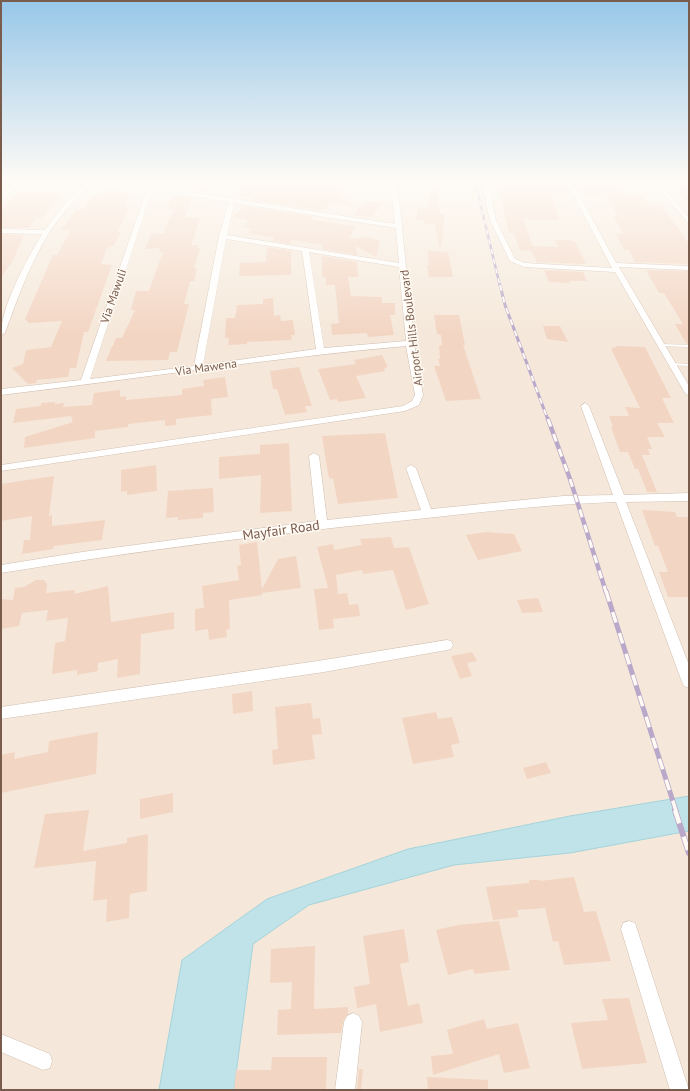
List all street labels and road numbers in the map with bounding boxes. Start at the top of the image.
street label: Via Mawuli [96,267,129,326]
street label: Airport Hills Boulevard [396,269,426,387]
street label: Via Mawena [173,355,238,379]
street label: Mayfair Road [241,516,321,544]

